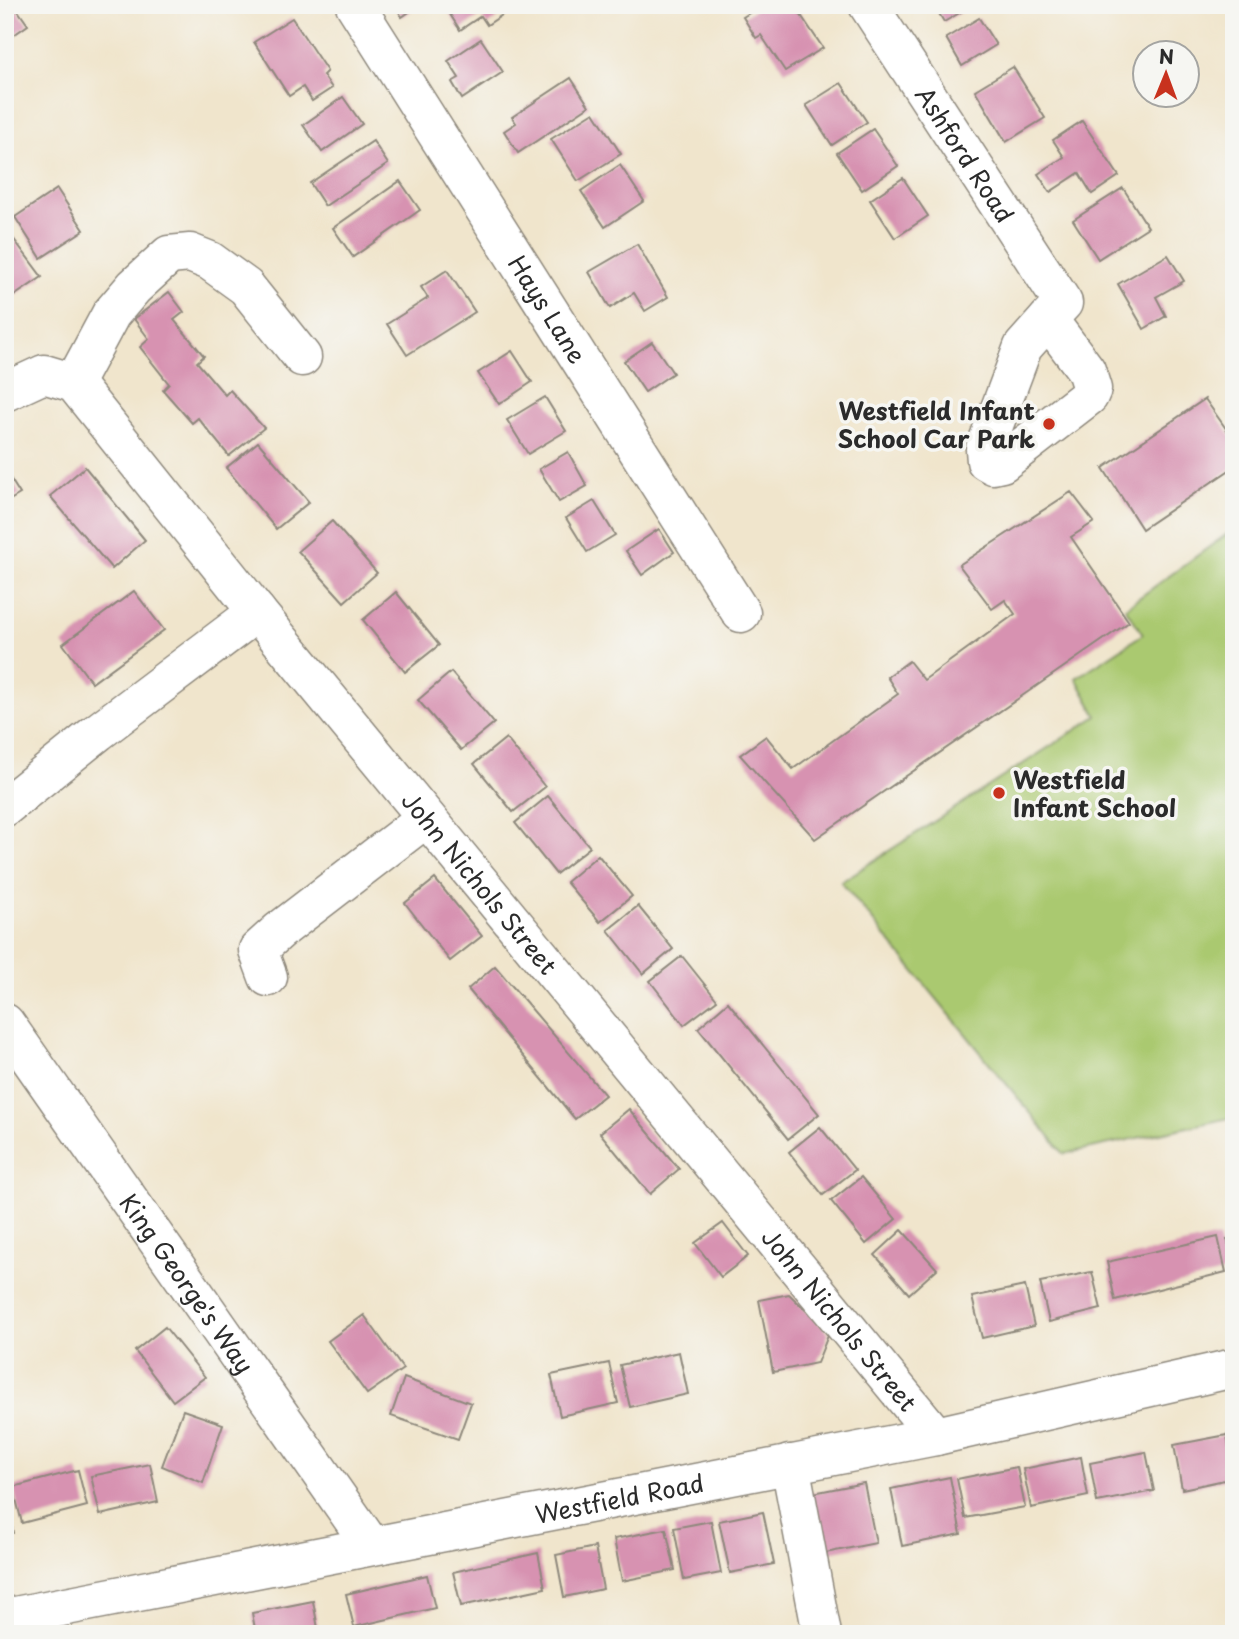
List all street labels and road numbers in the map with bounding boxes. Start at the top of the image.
street label: Ashford Road [908,79,1023,229]
street label: Hays Lane [500,248,596,370]
street label: John Nichols Street [394,783,566,982]
street label: King George's Way [112,1186,263,1381]
street label: John Nichols Street [754,1220,926,1419]
street label: Westfield Road [532,1464,707,1532]

